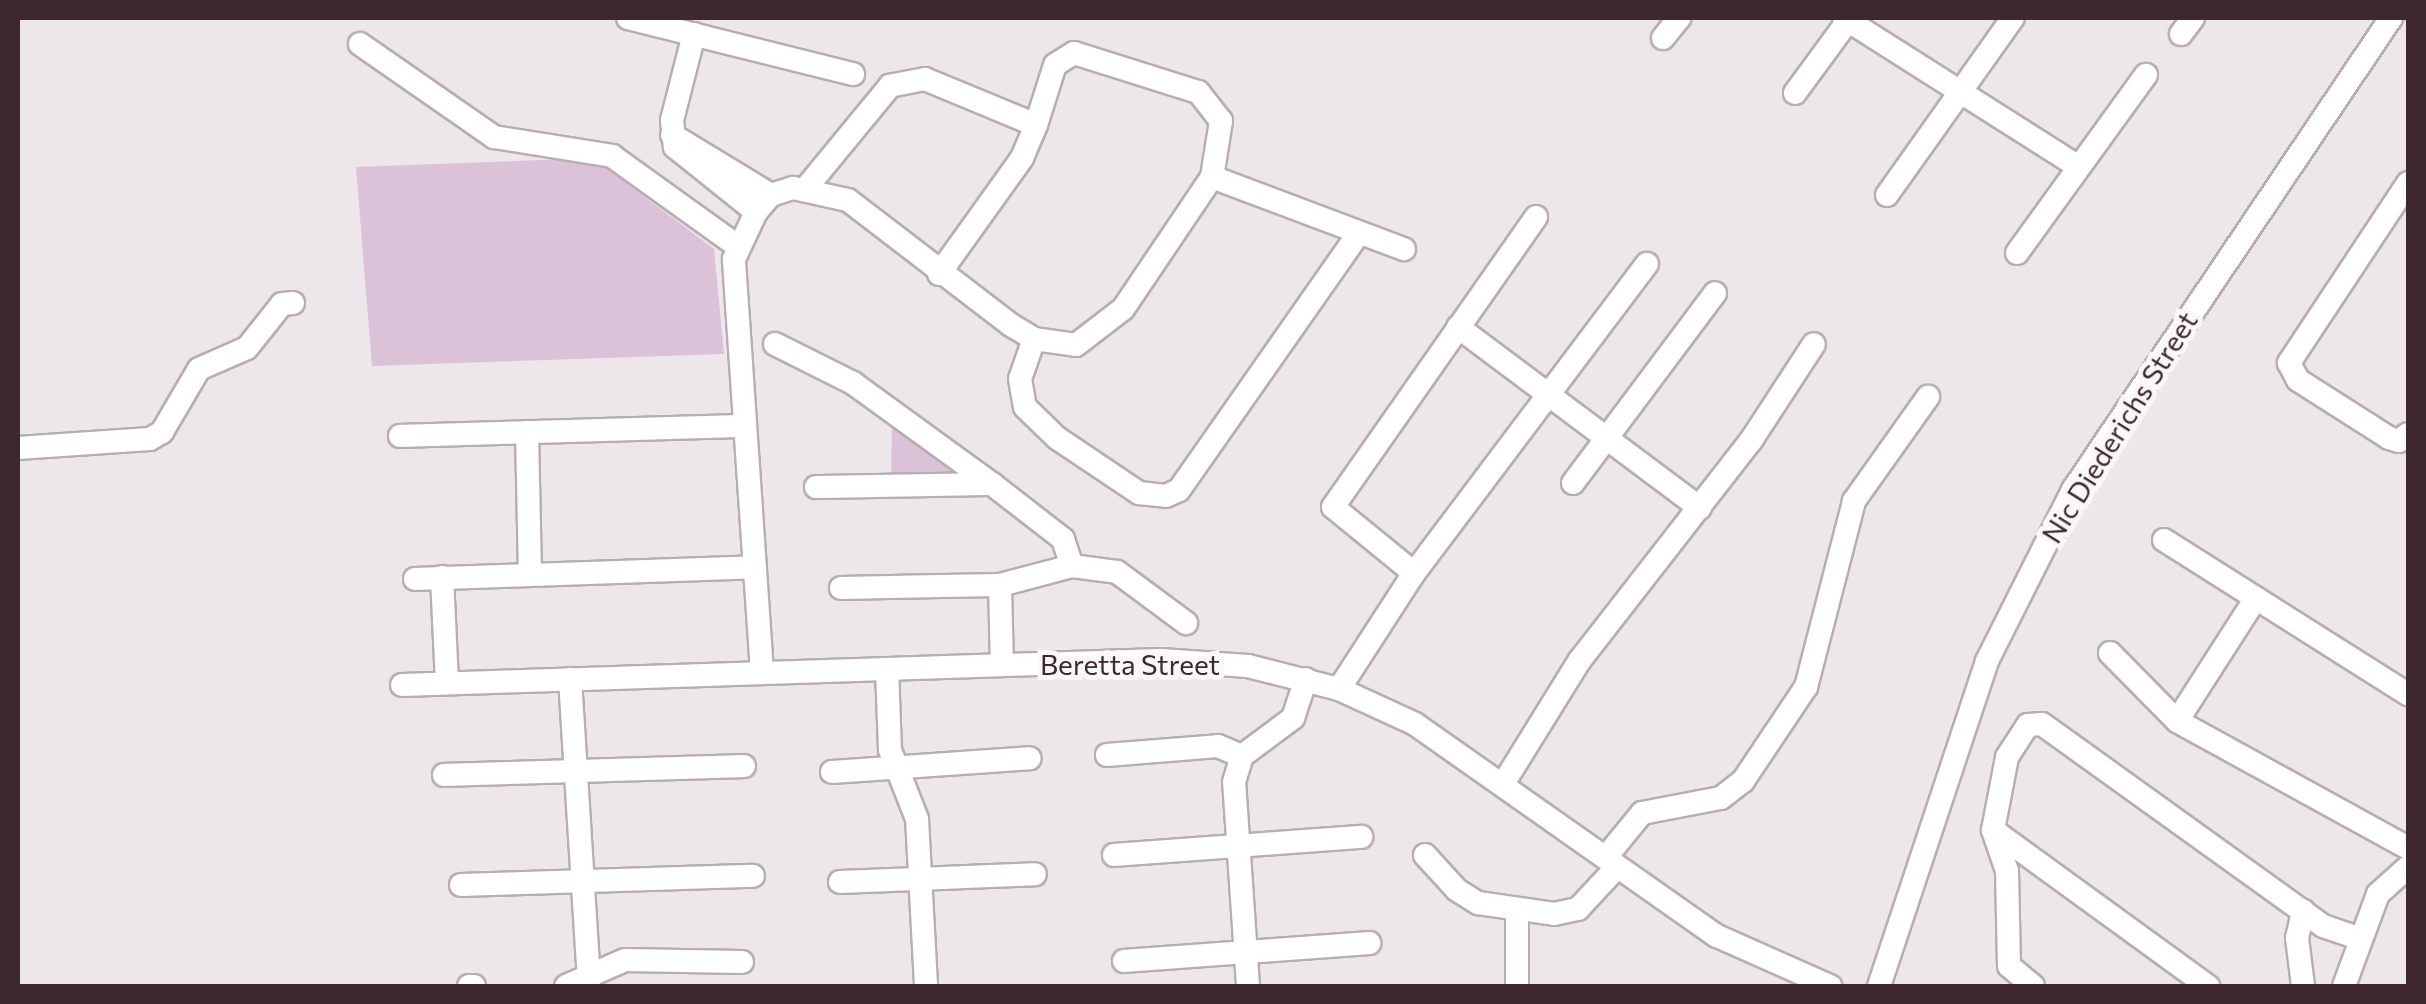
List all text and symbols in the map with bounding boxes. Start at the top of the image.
street label: Nic Diederichs Street [2034,305,2204,549]
street label: Beretta Street [1040,647,1220,681]

